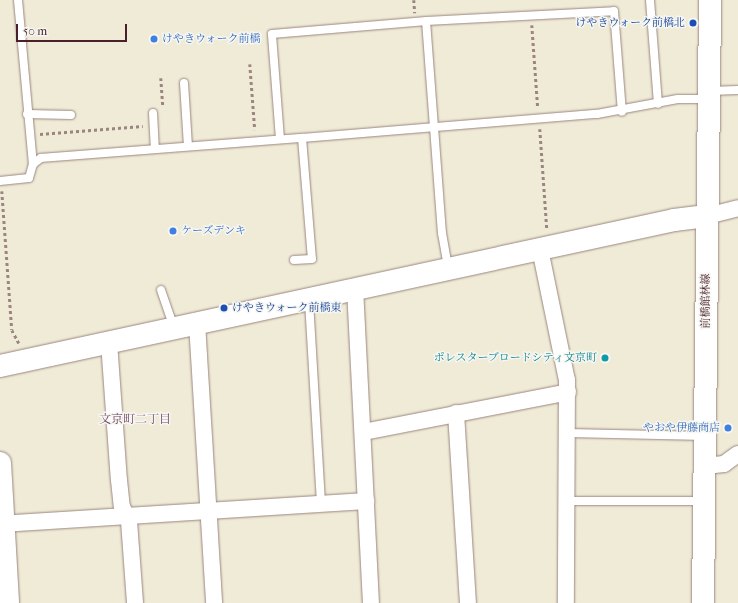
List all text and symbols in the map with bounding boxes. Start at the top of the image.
scale bar [18,16,129,42]
place label: けやきウォーク前橋北 [575,16,685,30]
marker: けやきウォーク前橋北 [688,18,698,28]
text: 50 m [23,24,47,38]
place label: けやきウォーク前橋 [162,32,261,46]
marker: けやきウォーク前橋 [149,34,159,44]
place label: ケーズデンキ [181,224,247,238]
marker: ケーズデンキ [168,226,178,236]
street label: 前橋館林線 [699,274,713,328]
place label: けやきウォーク前橋東 [232,301,342,315]
marker: けやきウォーク前橋東 [219,303,229,313]
place label: ポレスターブロードシティ文京町 [432,351,597,365]
marker: ポレスターブロードシティ文京町 [600,353,610,363]
district label: 文京町二丁目 [99,413,171,427]
place label: やおや伊藤商店 [643,421,720,435]
marker: やおや伊藤商店 [723,423,733,433]

